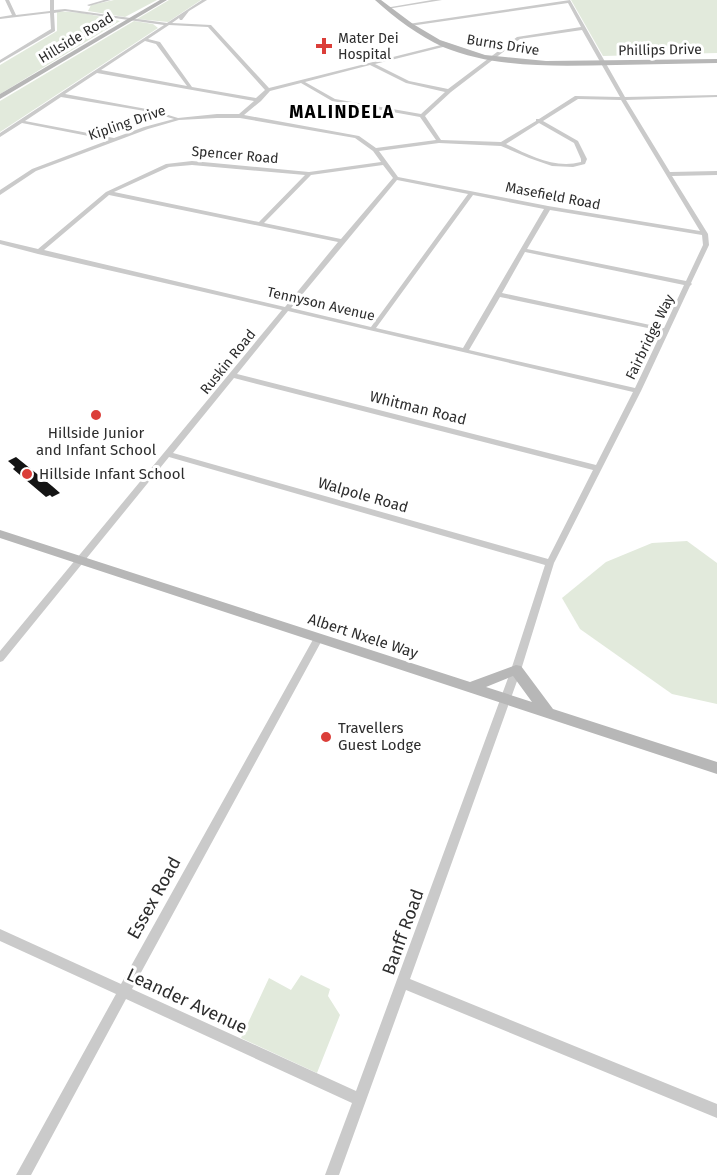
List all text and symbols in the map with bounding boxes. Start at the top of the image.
street label: Hillside Road [36,9,116,67]
place label: Mater Dei Hospital [338,30,399,63]
street label: Burns Drive [465,31,541,59]
marker: Mater Dei Hospital [315,37,333,55]
street label: Phillips Drive [618,41,702,59]
district label: MALINDELA [289,101,395,123]
street label: Kipling Drive [86,102,168,144]
street label: Spencer Road [191,143,279,167]
street label: Masefield Road [504,178,602,214]
street label: Tennyson Avenue [265,283,377,325]
street label: Fairbridge Way [622,291,678,382]
street label: Ruskin Road [197,326,259,398]
street label: Whitman Road [368,387,468,429]
marker: Hillside Junior and Infant School [89,408,103,422]
place label: Hillside Junior and Infant School [36,424,157,459]
place label: Hillside Infant School [39,465,185,483]
marker: Hillside Infant School [20,467,34,481]
street label: Walpole Road [316,474,410,516]
street label: Albert Nxele Way [306,610,421,662]
place label: Travellers Guest Lodge [338,719,421,754]
marker: Travellers Guest Lodge [319,730,333,744]
street label: Essex Road [122,853,186,943]
street label: Banff Road [377,886,429,978]
street label: Leander Avenue [123,963,251,1039]

